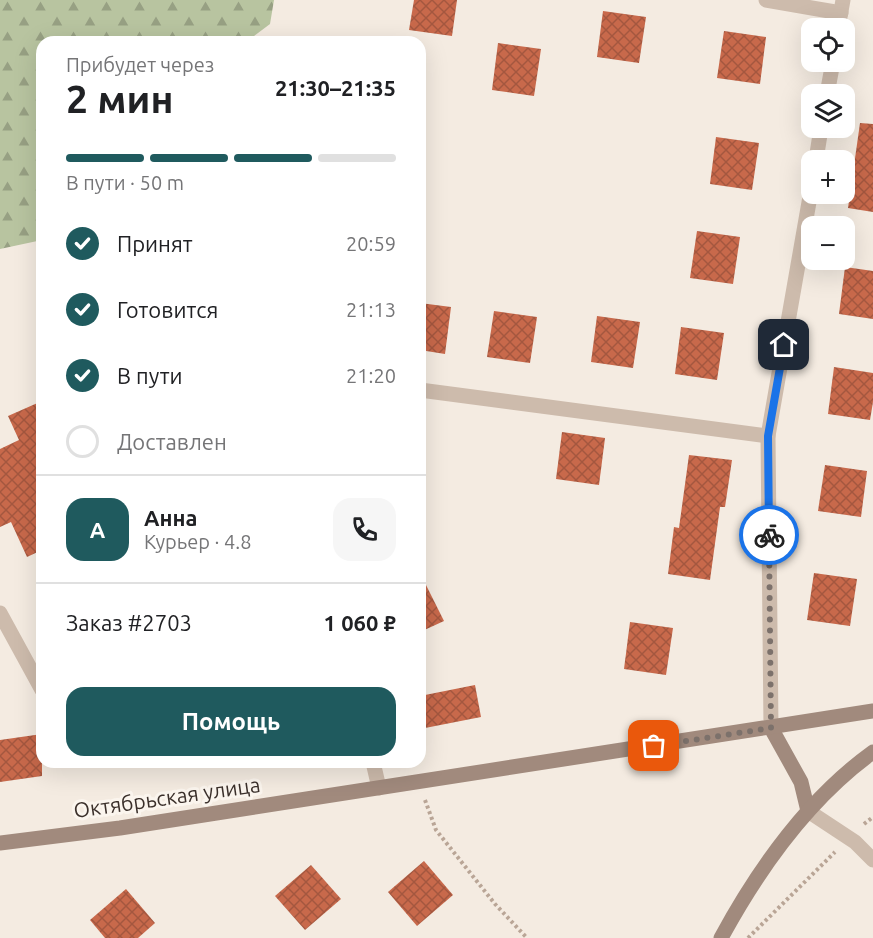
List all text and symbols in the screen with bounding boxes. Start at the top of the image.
map controls [801,18,855,270]
button: locate [801,18,855,72]
text: Прибудет через [66,53,214,76]
text: 21:30–21:35 [275,75,396,100]
text: 2 мин [66,77,174,120]
button: layers [801,84,855,138]
button: + [801,150,855,204]
text: В пути · 50 m [66,171,184,194]
button: − [801,216,855,270]
icon: check [66,227,99,260]
text: Принят [117,231,193,256]
text: 20:59 [346,232,396,255]
icon: check [66,293,99,326]
text: Готовится [117,297,218,322]
text: 21:13 [346,298,396,321]
pin [758,319,809,370]
icon: home [767,328,800,361]
icon: check [66,359,99,392]
text: В пути [117,363,183,388]
text: 21:20 [346,364,396,387]
text: Доставлен [117,429,227,454]
button: phone [333,498,396,561]
text: Анна [144,505,197,530]
courier [739,505,799,565]
text: А [90,517,105,542]
icon: bike [753,519,786,552]
text: Курьер · 4.8 [144,530,251,553]
text: Заказ #2703 [66,610,192,635]
text: 1 060 ₽ [324,610,396,635]
button: Помощь [66,687,396,756]
pin [628,720,679,771]
icon: bag [637,729,670,762]
street label: Октябрьская улица [72,772,262,822]

